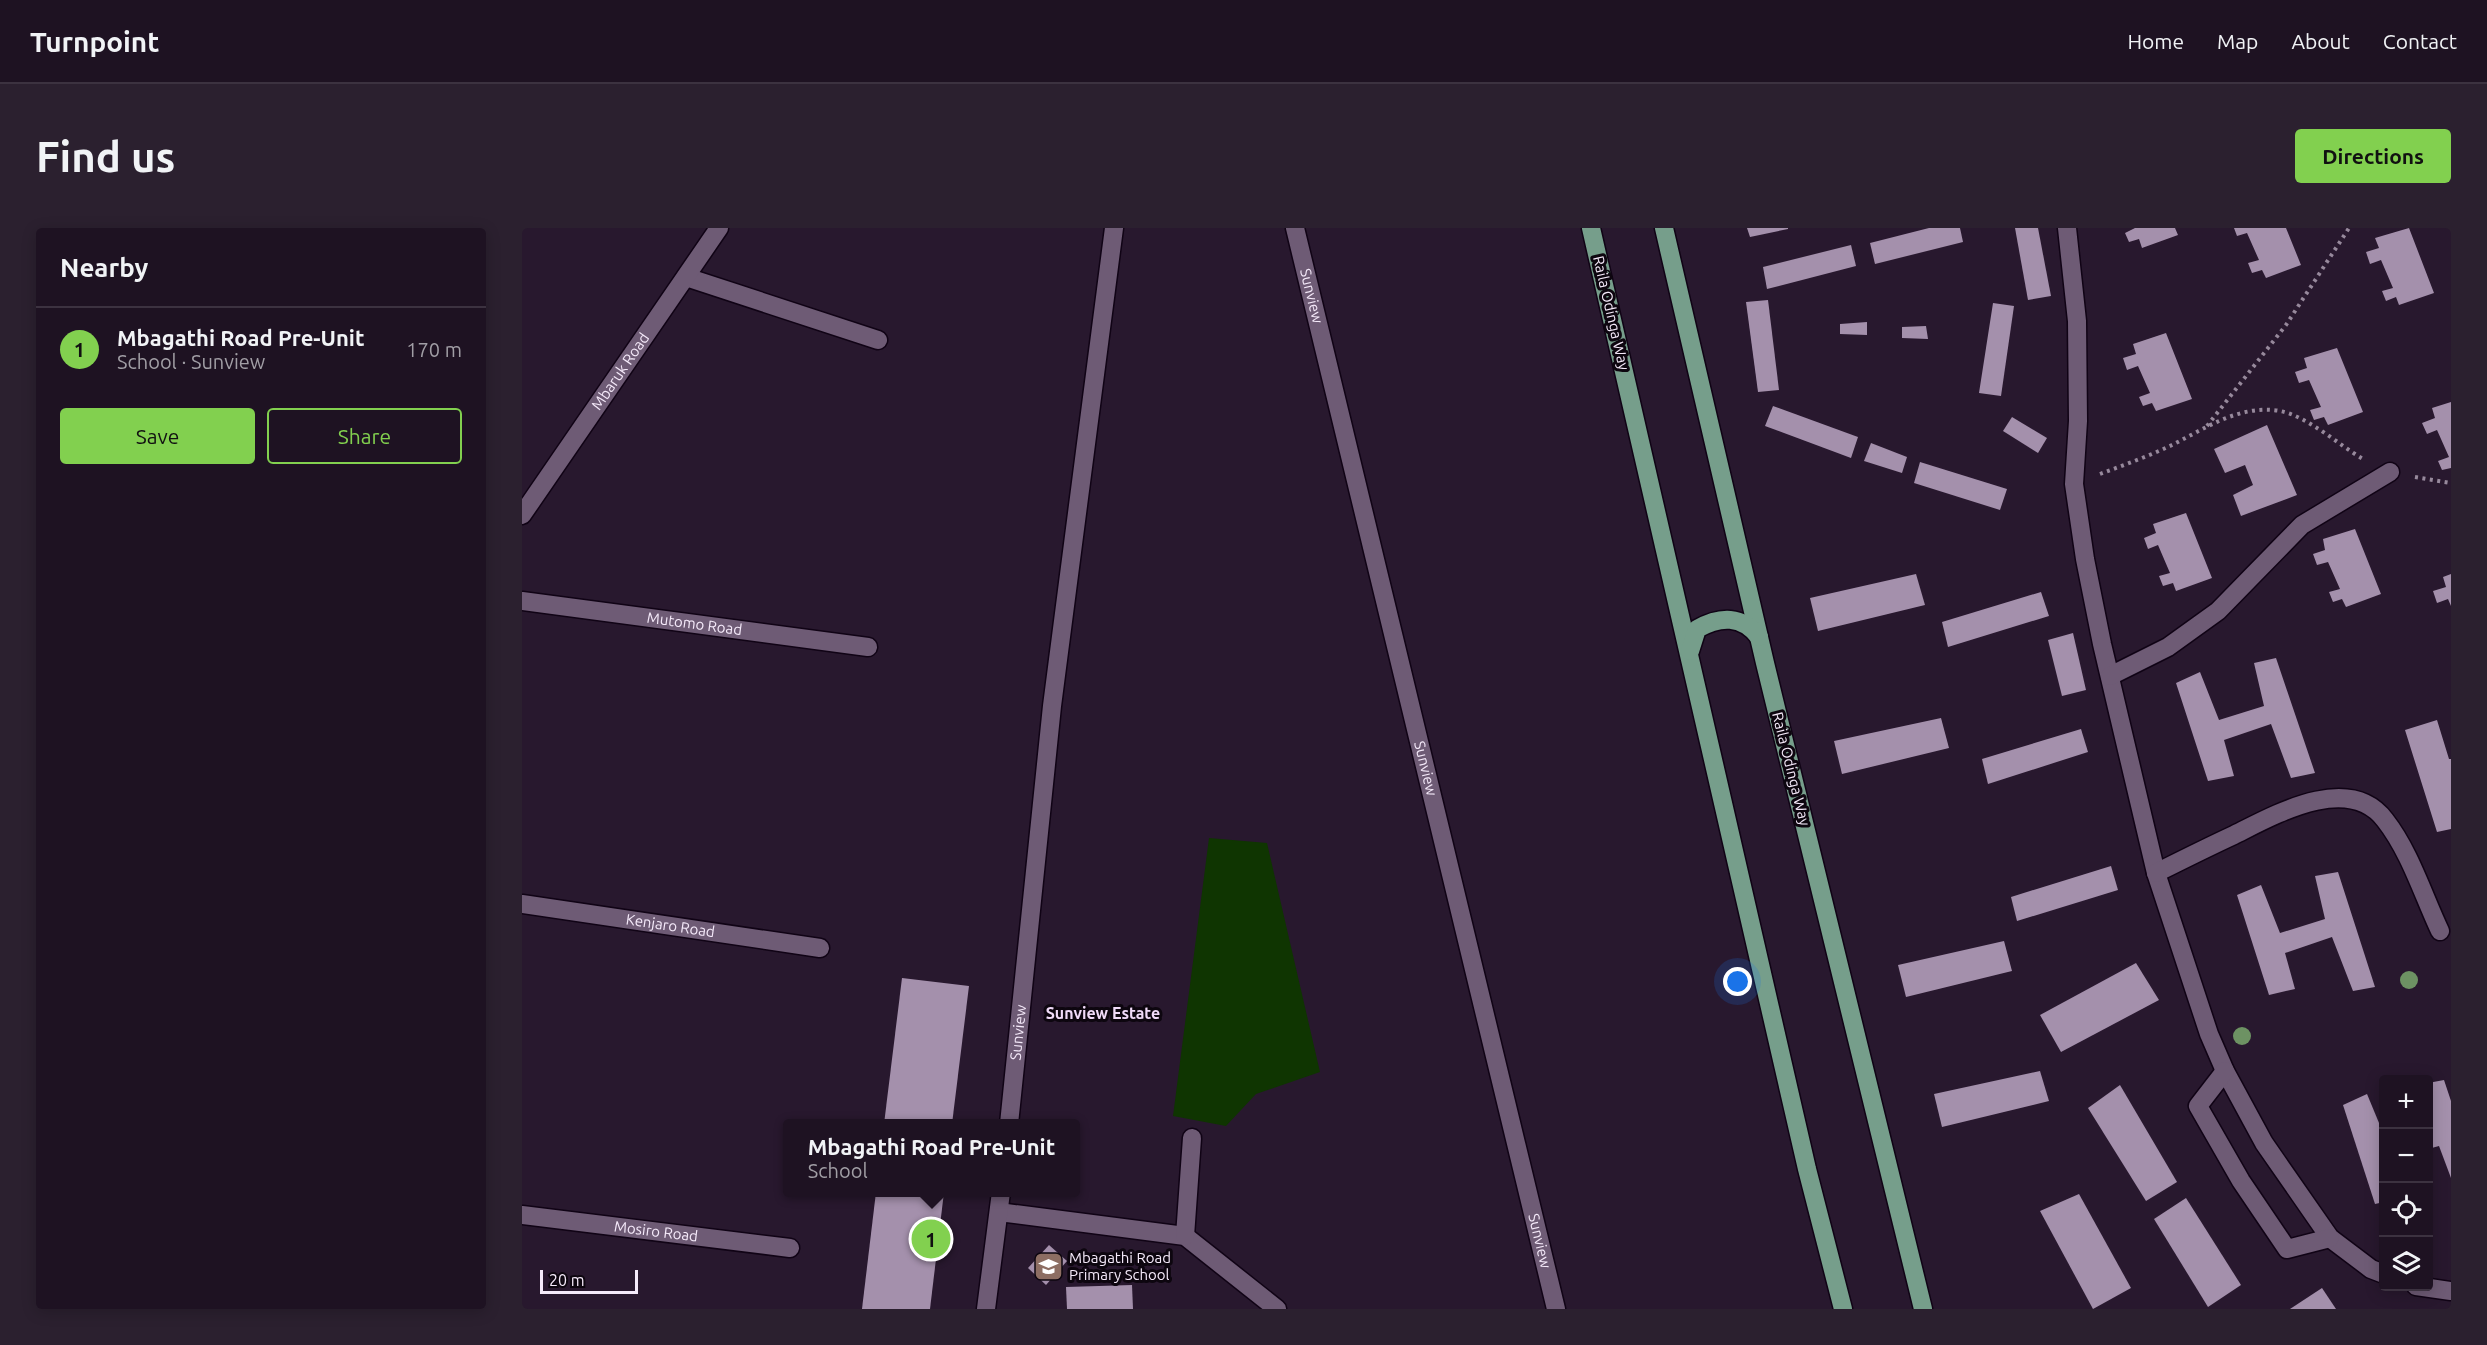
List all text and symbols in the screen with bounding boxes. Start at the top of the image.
text: Turnpoint [30,26,159,57]
text: Home [2127,29,2184,53]
text: Map [2217,29,2258,53]
text: About [2291,29,2350,53]
text: Contact [2383,29,2457,53]
button: Directions [2295,129,2451,183]
text: Find us [36,133,175,180]
text: Nearby [60,253,148,282]
street label: Raila Odinga Way [1590,254,1633,372]
street label: Sunview [1297,267,1327,325]
text: Mbagathi Road Pre-Unit [117,325,364,350]
street label: Mbaruk Road [588,330,652,413]
text: 1 [74,338,85,361]
text: 170 m [406,338,462,361]
text: School · Sunview [117,350,265,373]
button: Save [60,408,255,464]
button: Share [267,408,462,464]
street label: Mutomo Road [646,609,743,638]
street label: Raila Odinga Way [1769,710,1814,828]
street label: Sunview [1411,739,1441,798]
street label: Kenjaro Road [625,910,716,940]
your location [1723,967,1752,996]
street label: Sunview [1007,1003,1029,1061]
district label: Sunview Estate [1046,1004,1160,1022]
map controls [2379,1075,2433,1291]
button: + [2379,1075,2433,1129]
popup [783,1119,1080,1197]
button: − [2379,1129,2433,1183]
text: Mbagathi Road Pre-Unit [808,1134,1055,1159]
text: School [808,1159,868,1182]
button: locate [2379,1183,2433,1237]
street label: Sunview [1525,1212,1555,1270]
pin: 1 [912,1216,950,1262]
street label: Mosiro Road [613,1217,699,1245]
button: layers [2379,1237,2433,1291]
place label: Mbagathi Road Primary School [1069,1249,1171,1283]
school or university icon: Mbagathi Road Primary School [1032,1251,1064,1283]
scale bar [540,1267,638,1294]
text: 20 m [549,1271,585,1289]

